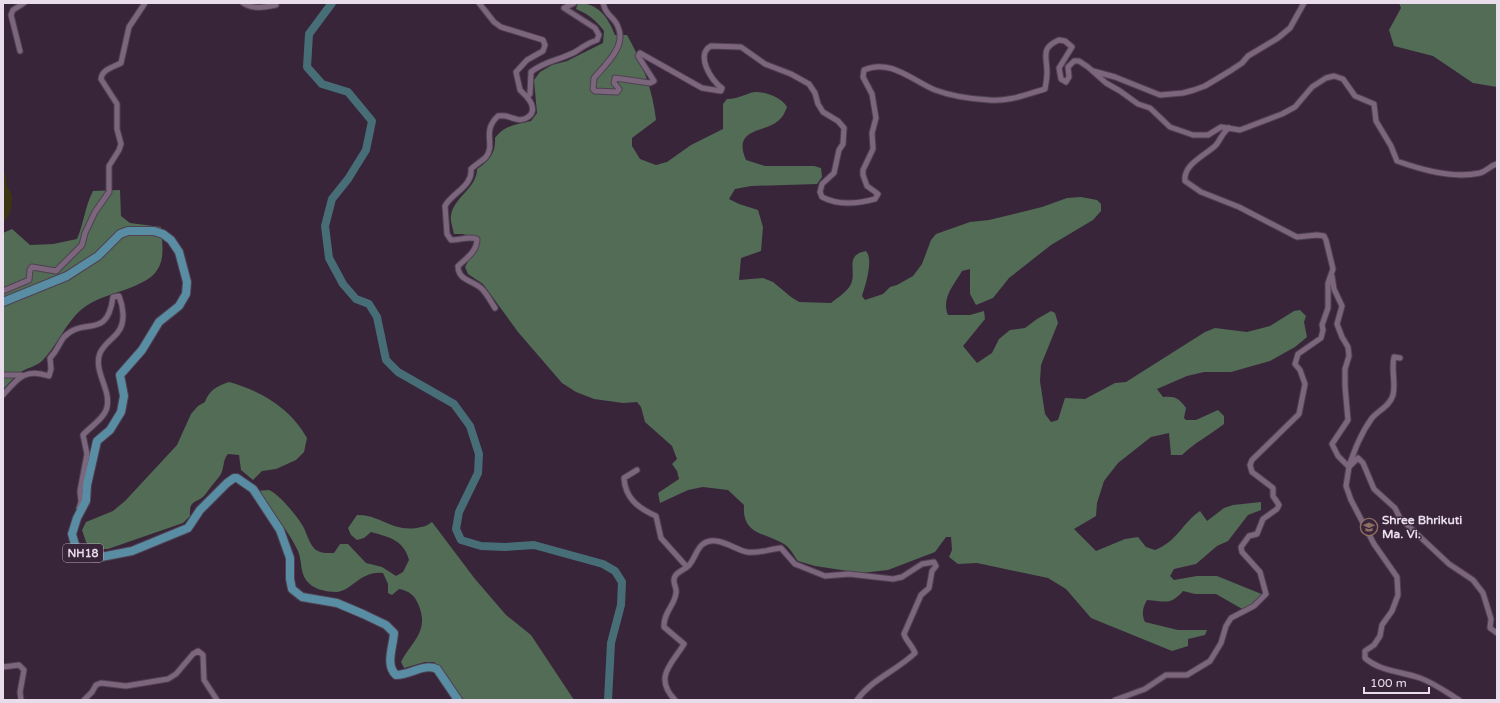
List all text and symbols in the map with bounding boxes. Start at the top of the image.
place label: Shree Bhrikuti Ma. Vi. [1382,513,1462,541]
school or university icon: Shree Bhrikuti Ma. Vi. [1359,517,1379,537]
road number: NH18 [63,544,103,562]
scale bar [1364,669,1429,695]
text: 100 m [1370,676,1407,690]

